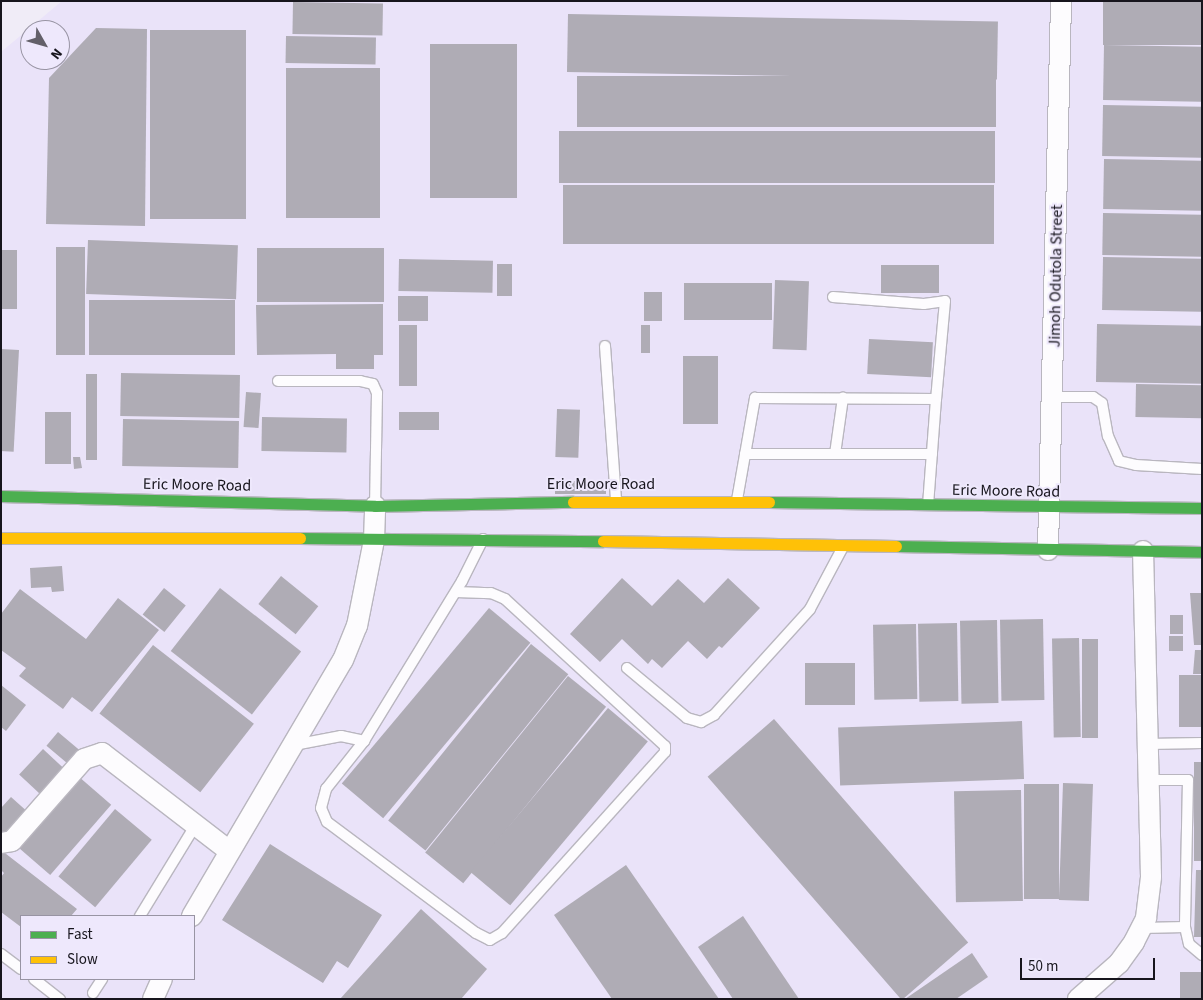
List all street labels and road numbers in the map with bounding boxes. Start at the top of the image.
street label: Jimoh Odutola Street [1045,204,1067,348]
street label: Eric Moore Road [143,474,251,496]
street label: Eric Moore Road [547,474,655,494]
street label: Eric Moore Road [952,480,1060,502]

